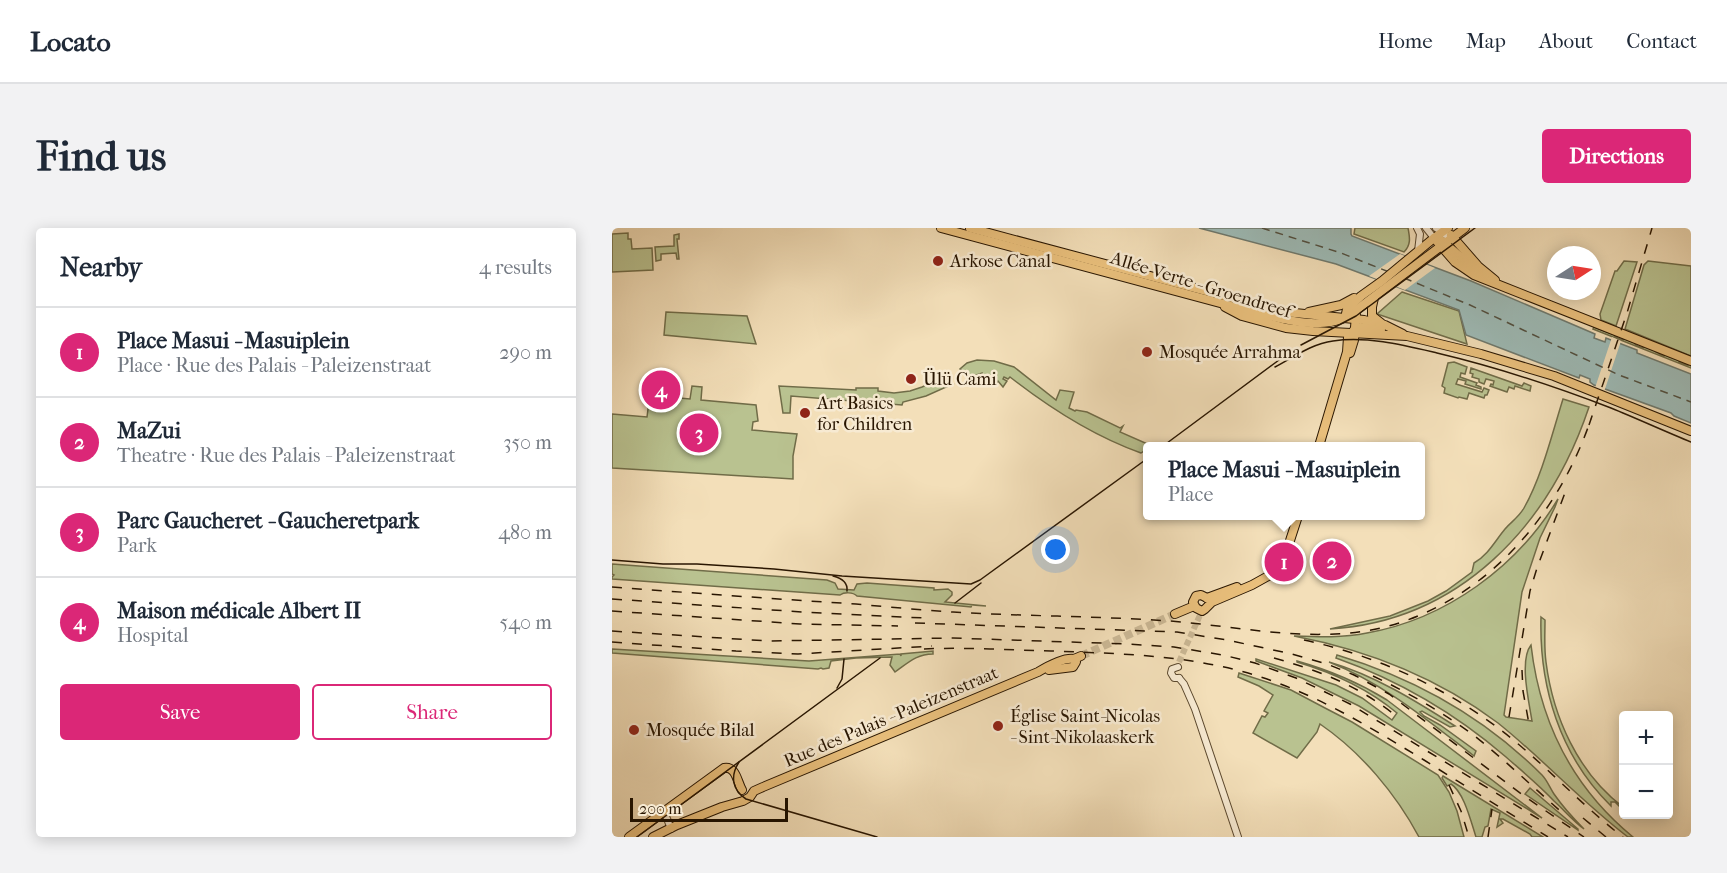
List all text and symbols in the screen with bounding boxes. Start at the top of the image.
text: Locato [30,25,111,58]
text: Home [1378,29,1433,53]
text: Map [1466,29,1506,53]
text: About [1539,29,1593,53]
text: Contact [1626,29,1697,53]
button: Directions [1542,129,1691,183]
text: Find us [36,132,166,181]
north arrow [1547,246,1601,300]
street label: Allée Verte - Groendreef [1107,247,1298,324]
place label: Arkose Canal [949,251,1051,272]
text: Nearby [60,252,142,283]
marker: Arkose Canal [931,254,945,268]
text: 4 results [479,256,552,279]
text: Place Masui - Masuiplein [117,328,350,354]
text: 1 [76,341,83,364]
text: 290 m [499,341,552,364]
place label: Mosquée Arrahma [1159,342,1302,363]
marker: Mosquée Arrahma [1140,345,1154,359]
text: Place · Rue des Palais - Paleizenstraat [117,354,432,377]
pin: 4 [641,368,680,412]
place label: Ülü Cami [923,368,997,390]
marker: Ülü Cami [904,372,918,386]
place label: Art Basics for Children [816,393,913,435]
marker: Art Basics for Children [798,406,812,420]
pin: 3 [680,410,718,456]
text: MaZui [117,418,181,444]
text: 2 [74,431,85,454]
text: 350 m [503,431,552,454]
popup [1143,442,1425,520]
text: Theatre · Rue des Palais - Paleizenstraat [117,444,456,467]
text: Place Masui - Masuiplein [1168,457,1400,483]
text: Place [1168,483,1213,506]
text: Parc Gaucheret - Gaucheretpark [117,508,419,534]
text: 3 [75,521,84,544]
text: 480 m [498,521,552,544]
text: Park [117,534,157,557]
your location [1041,535,1070,564]
pin: 2 [1312,538,1352,584]
pin: 1 [1264,540,1304,584]
text: Maison médicale Albert II [117,598,361,624]
text: 4 [74,611,85,634]
text: 540 m [500,611,552,634]
text: Hospital [117,624,189,647]
street label: Rue des Palais - Paleizenstraat [781,662,1002,772]
button: Save [60,684,300,740]
button: Share [312,684,552,740]
place label: Église Saint-Nicolas - Sint-Nikolaaskerk [1010,705,1161,748]
map controls [1619,711,1673,819]
button: + [1619,711,1673,765]
marker: Église Saint-Nicolas - Sint-Nikolaaskerk [991,719,1005,733]
place label: Mosquée Bilal [646,720,754,741]
marker: Mosquée Bilal [627,723,641,737]
button: − [1619,765,1673,819]
scale bar [630,795,788,822]
text: 200 m [639,799,682,818]

